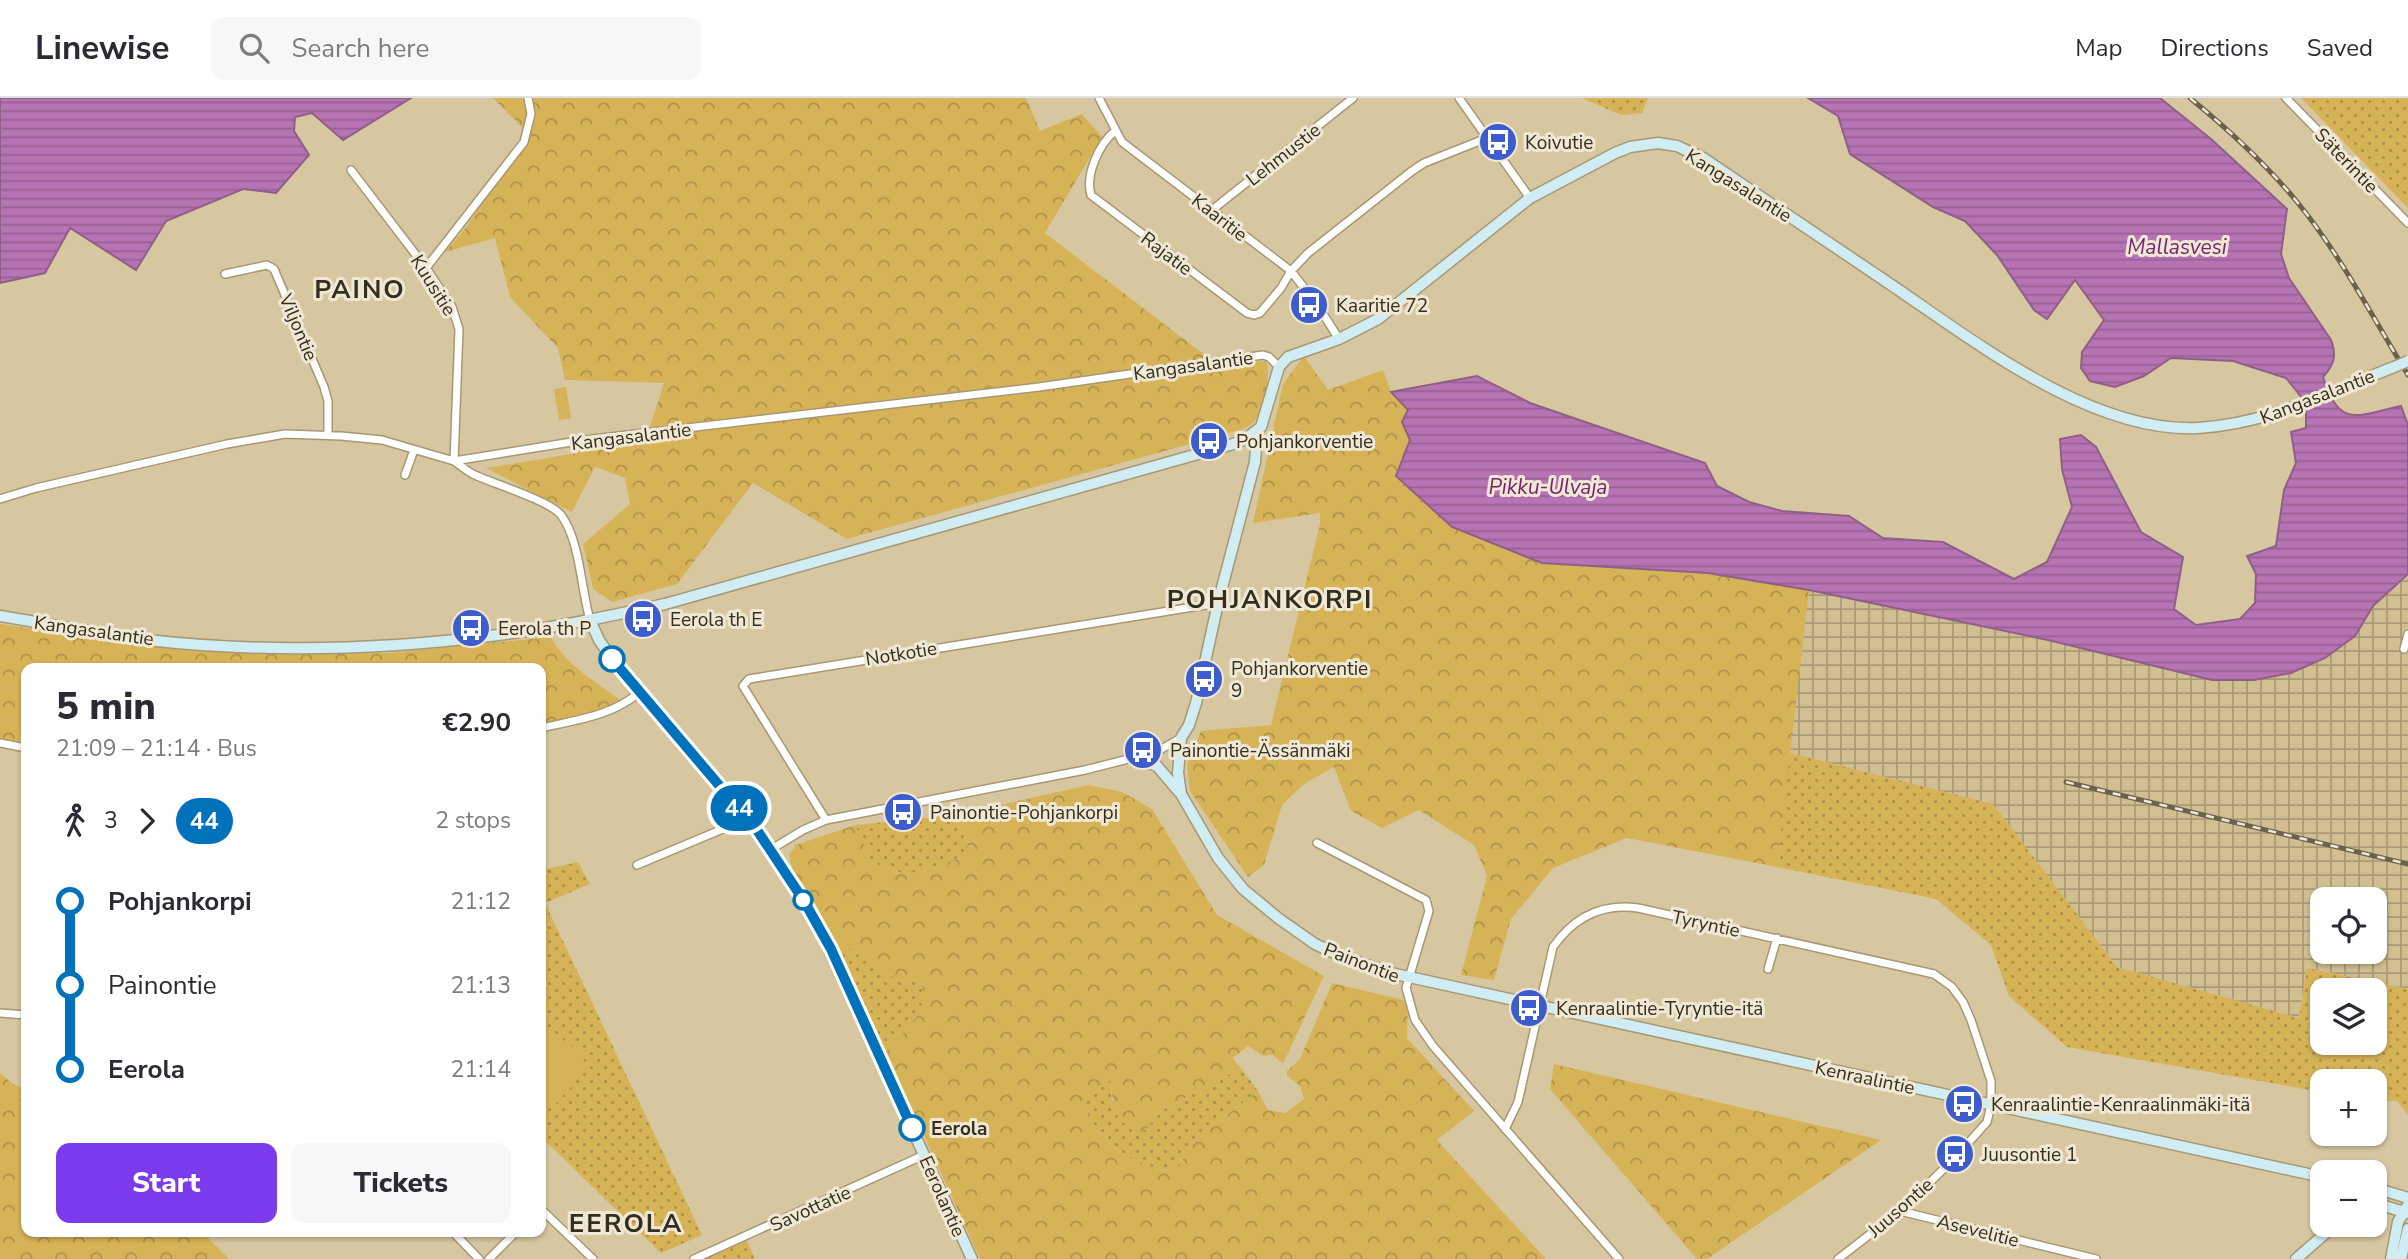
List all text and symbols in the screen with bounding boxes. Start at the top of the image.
search box [211,17,701,80]
text: Linewise [35,26,169,71]
icon: search [235,29,273,67]
text: Search here [291,31,429,66]
text: Map [2075,32,2122,64]
text: Directions [2160,32,2269,64]
text: Saved [2307,32,2373,64]
street label: Lehmustie [1241,117,1326,192]
bus stop icon: Koivutie [1477,121,1519,163]
street label: Säterintie [2309,122,2384,199]
place label: Koivutie [1525,130,1593,156]
street label: Kangasalantie [1680,143,1797,229]
street label: Kaaritie [1186,188,1253,248]
street label: Rajatie [1135,226,1198,282]
water label: Mallasvesi [2127,233,2228,261]
street label: Kuusitie [404,250,462,321]
district label: PAINO [314,272,406,307]
bus stop icon: Kaaritie 72 [1288,284,1330,326]
street label: Viljontie [272,289,324,365]
place label: Kaaritie 72 [1336,293,1428,319]
street label: Kangasalantie [1132,345,1255,387]
street label: Kangasalantie [2256,363,2378,431]
street label: Kangasalantie [570,417,693,457]
bus stop icon: Pohjankorventie [1188,420,1230,462]
place label: Pohjankorventie [1236,429,1373,455]
water label: Pikku-Ulvaja [1489,473,1607,501]
district label: POHJANKORPI [1167,582,1373,617]
bus stop icon: Eerola th E [622,598,664,640]
bus stop icon: Eerola th P [450,607,492,649]
place label: Eerola th E [670,607,762,633]
street label: Kangasalantie [32,610,155,652]
place label: Eerola th P [498,616,591,642]
street label: Notkotie [864,636,939,672]
unlabelled marker [599,646,625,672]
place label: Pohjankorventie 9 [1231,656,1368,704]
bus stop icon: Pohjankorventie 9 [1183,658,1225,700]
text: 5 min [56,681,156,732]
text: €2.90 [442,705,511,740]
bus stop icon: Painontie-Ässänmäki [1122,729,1164,771]
text: 21:09 – 21:14 · Bus [56,733,257,764]
place label: Painontie-Ässänmäki [1170,738,1350,764]
line badge: 44 [708,785,770,831]
bus stop icon: Painontie-Pohjankorpi [882,791,924,833]
text: 44 [725,792,753,824]
place label: Painontie-Pohjankorpi [930,800,1118,826]
icon: walk [56,802,94,840]
icon: forward [128,802,166,840]
text: 3 [104,805,118,836]
text: 44 [190,805,219,837]
text: 2 stops [435,805,511,836]
text: Pohjankorpi [108,884,252,919]
text: 21:12 [451,886,511,917]
map controls [2310,887,2387,1237]
button: locate [2310,887,2387,964]
unlabelled marker [793,890,813,910]
street label: Tyryntie [1669,904,1742,944]
street label: Painontie [1320,937,1403,989]
text: Painontie [108,968,217,1003]
text: 21:13 [451,970,511,1001]
button: layers [2310,978,2387,1055]
bus stop icon: Kenraalintie-Tyryntie-itä [1508,987,1550,1029]
place label: Kenraalintie-Tyryntie-itä [1556,996,1763,1022]
text: Eerola [108,1052,185,1087]
text: 21:14 [451,1054,511,1085]
street label: Kenraalintie [1812,1055,1917,1101]
button: + [2310,1069,2387,1146]
bus stop icon: Kenraalintie-Kenraalinmäki-itä [1943,1083,1985,1125]
place label: Kenraalintie-Kenraalinmäki-itä [1991,1092,2250,1118]
marker: Eerola [899,1115,925,1141]
place label: Eerola [931,1116,987,1142]
bus stop icon: Juusontie 1 [1934,1133,1976,1175]
place label: Juusontie 1 [1981,1142,2077,1168]
button: Start [56,1143,277,1223]
button: Tickets [291,1143,511,1223]
street label: Eerolantie [913,1152,971,1241]
button: − [2310,1160,2387,1237]
street label: Juusontie [1862,1172,1939,1244]
street label: Savottatie [766,1180,855,1238]
district label: EEROLA [569,1206,683,1241]
street label: Asevelitie [1934,1208,2022,1254]

